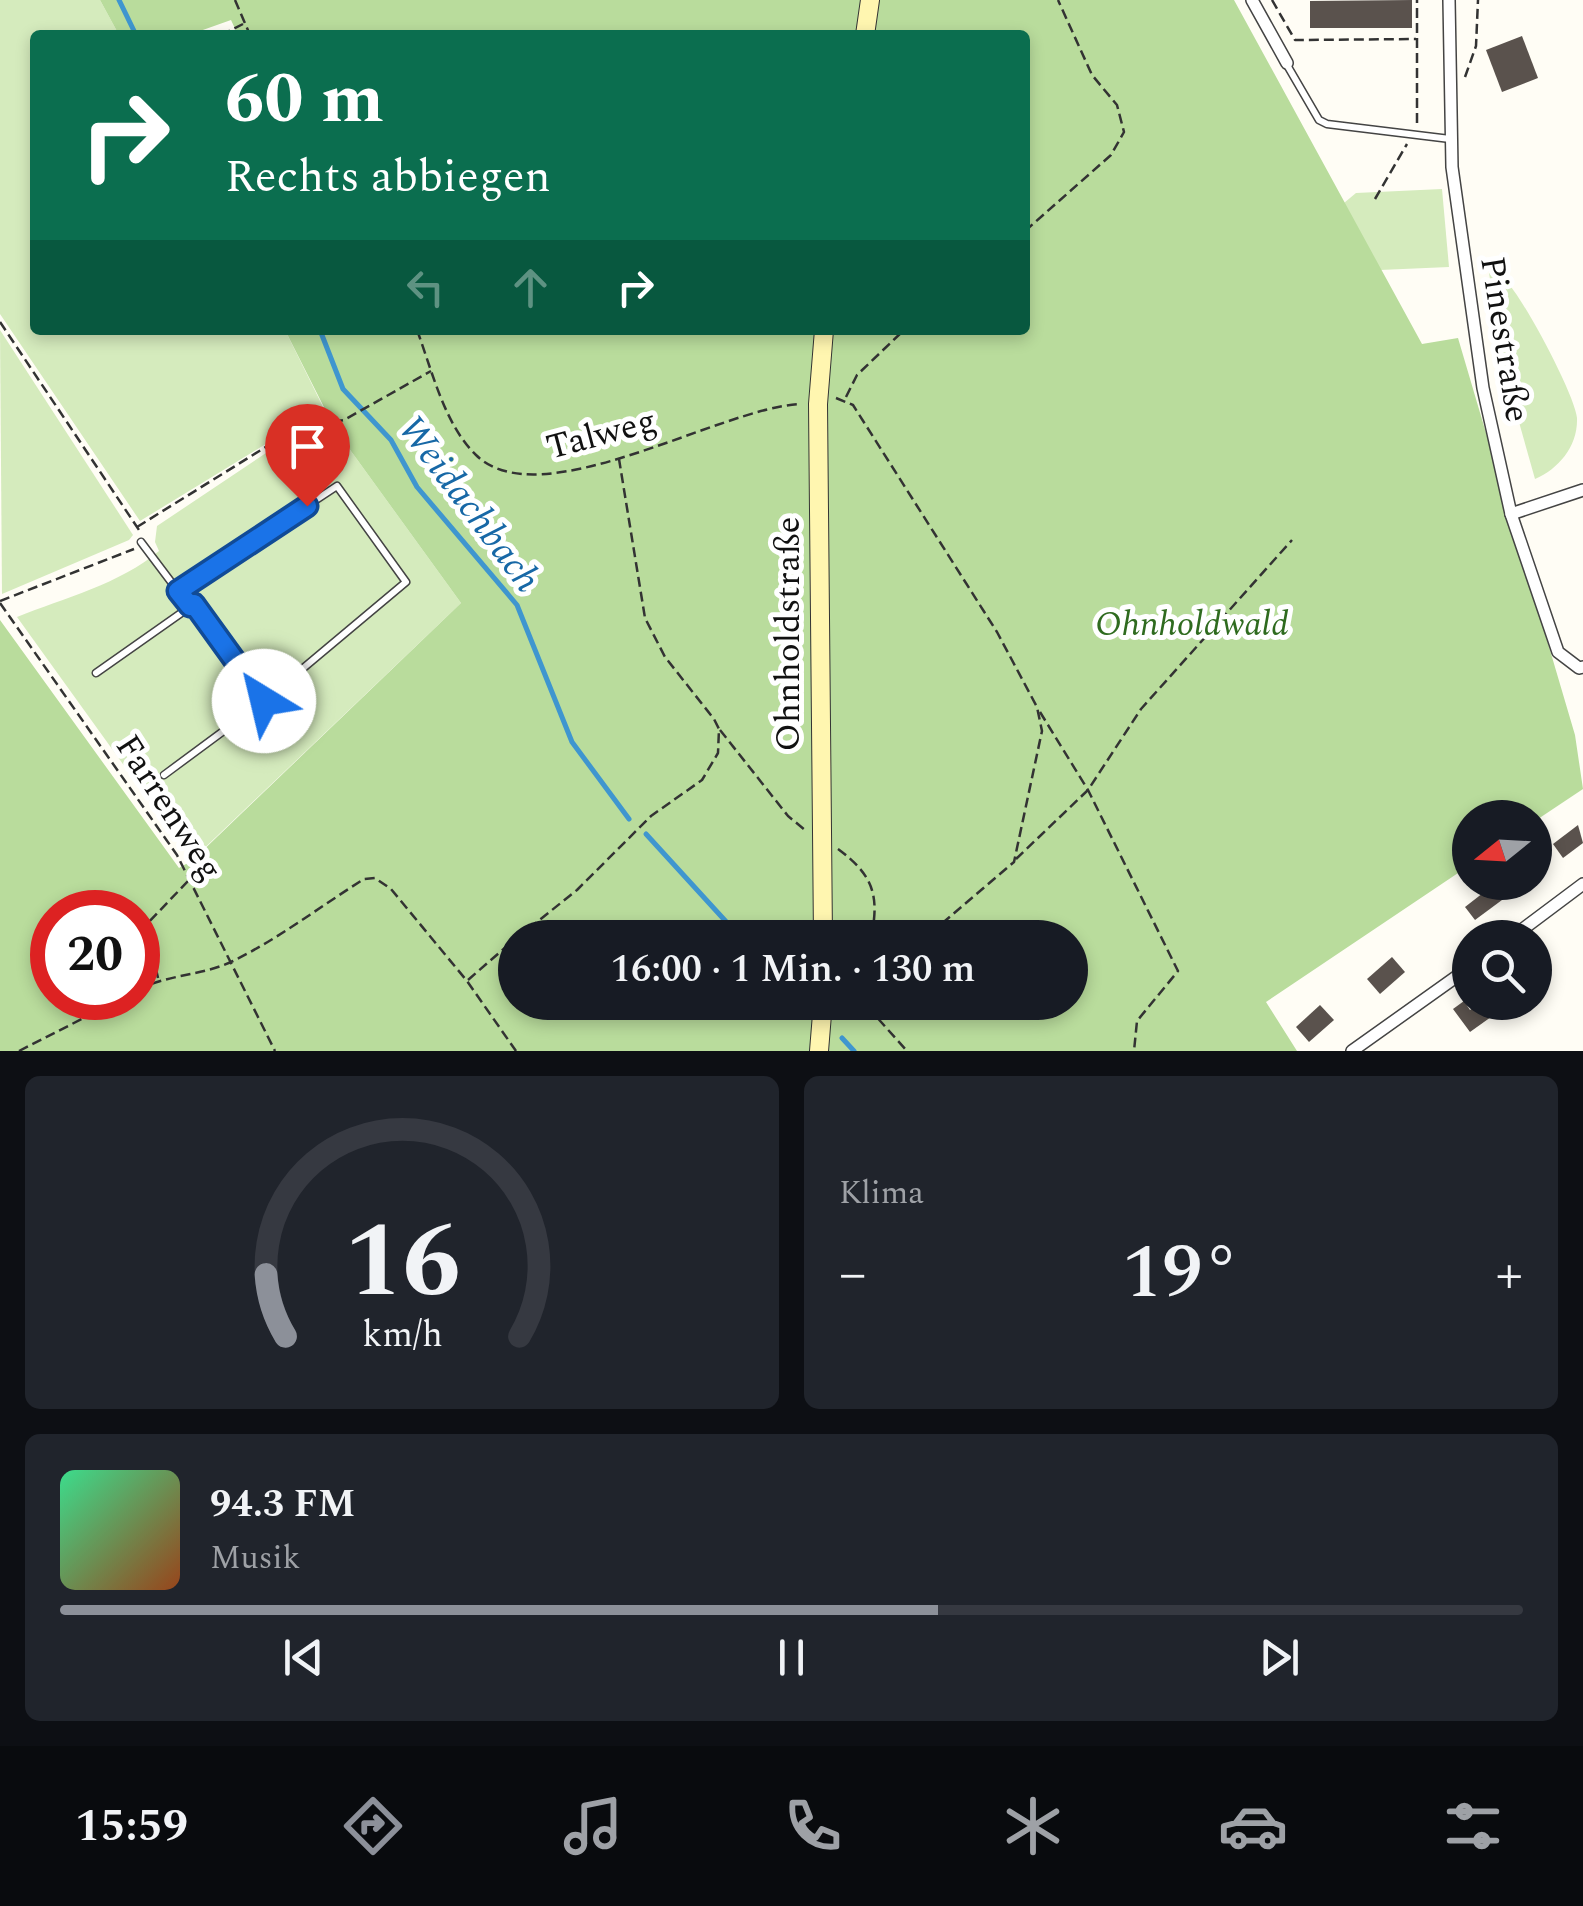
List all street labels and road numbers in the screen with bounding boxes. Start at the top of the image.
street label: Pinestraße [1465,252,1544,426]
street label: Talweg [541,394,662,475]
street label: Ohnholdstraße [762,516,815,752]
street label: Farrenweg [102,724,236,891]

